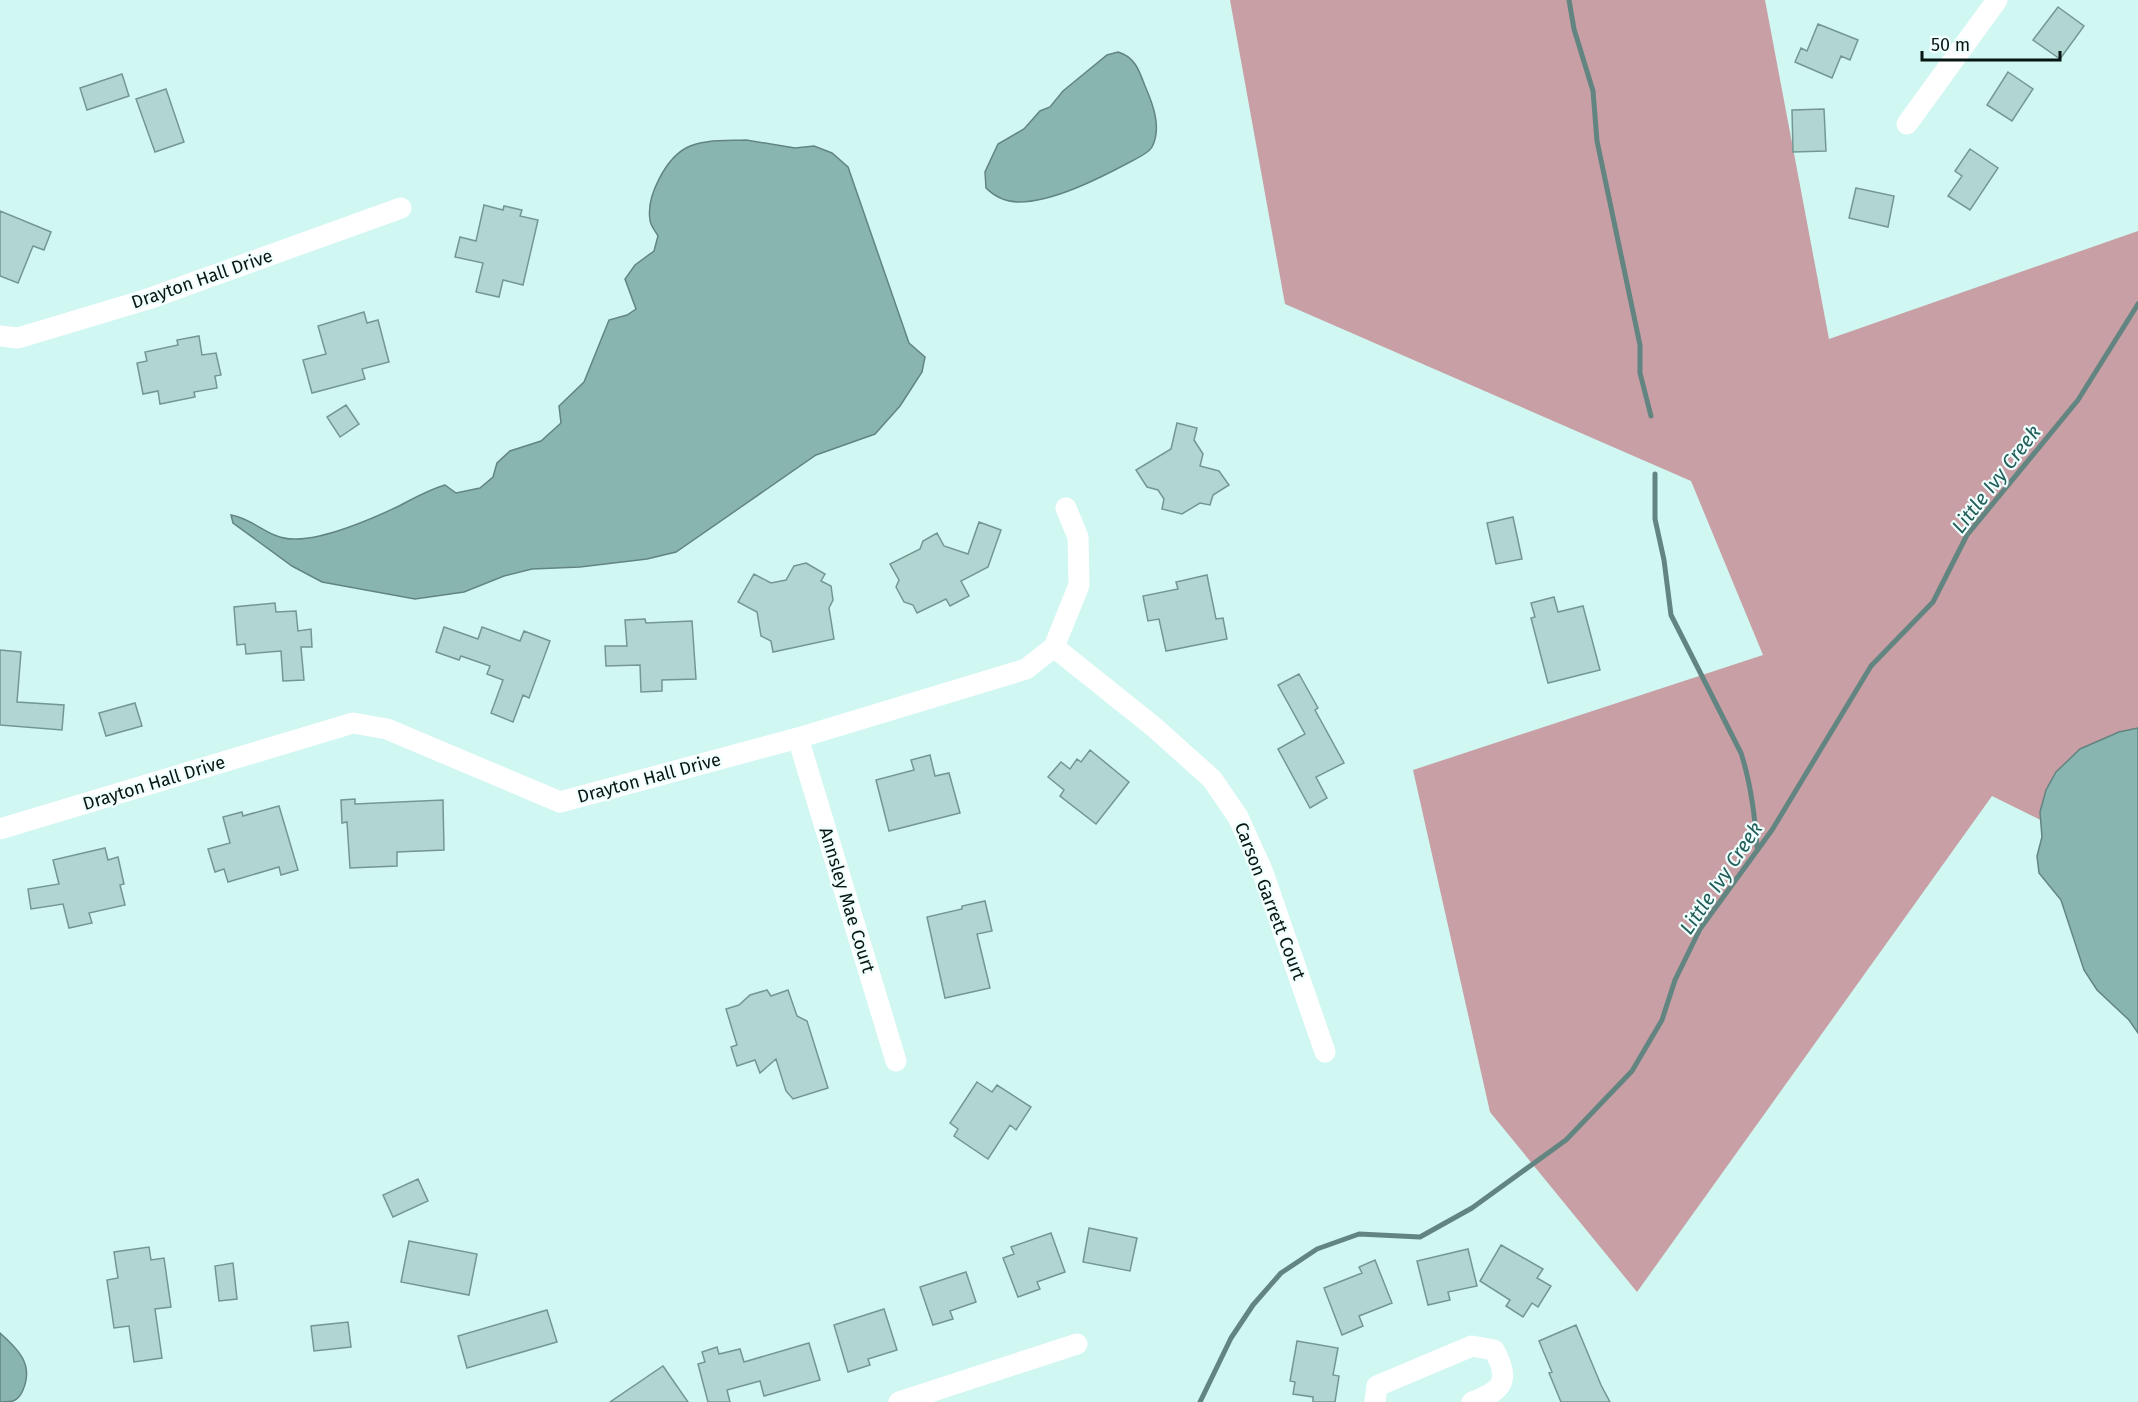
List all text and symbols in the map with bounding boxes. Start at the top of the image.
scale bar [1922,24,2060,62]
text: 50 m [1931,34,1970,56]
street label: Drayton Hall Drive [129,245,275,313]
water label: Little Ivy Creek [1946,420,2046,538]
street label: Drayton Hall Drive [575,748,723,808]
street label: Drayton Hall Drive [80,751,228,815]
water label: Little Ivy Creek [1675,817,1767,939]
street label: Carson Garrett Court [1230,819,1310,983]
street label: Annsley Mae Court [814,825,880,976]

